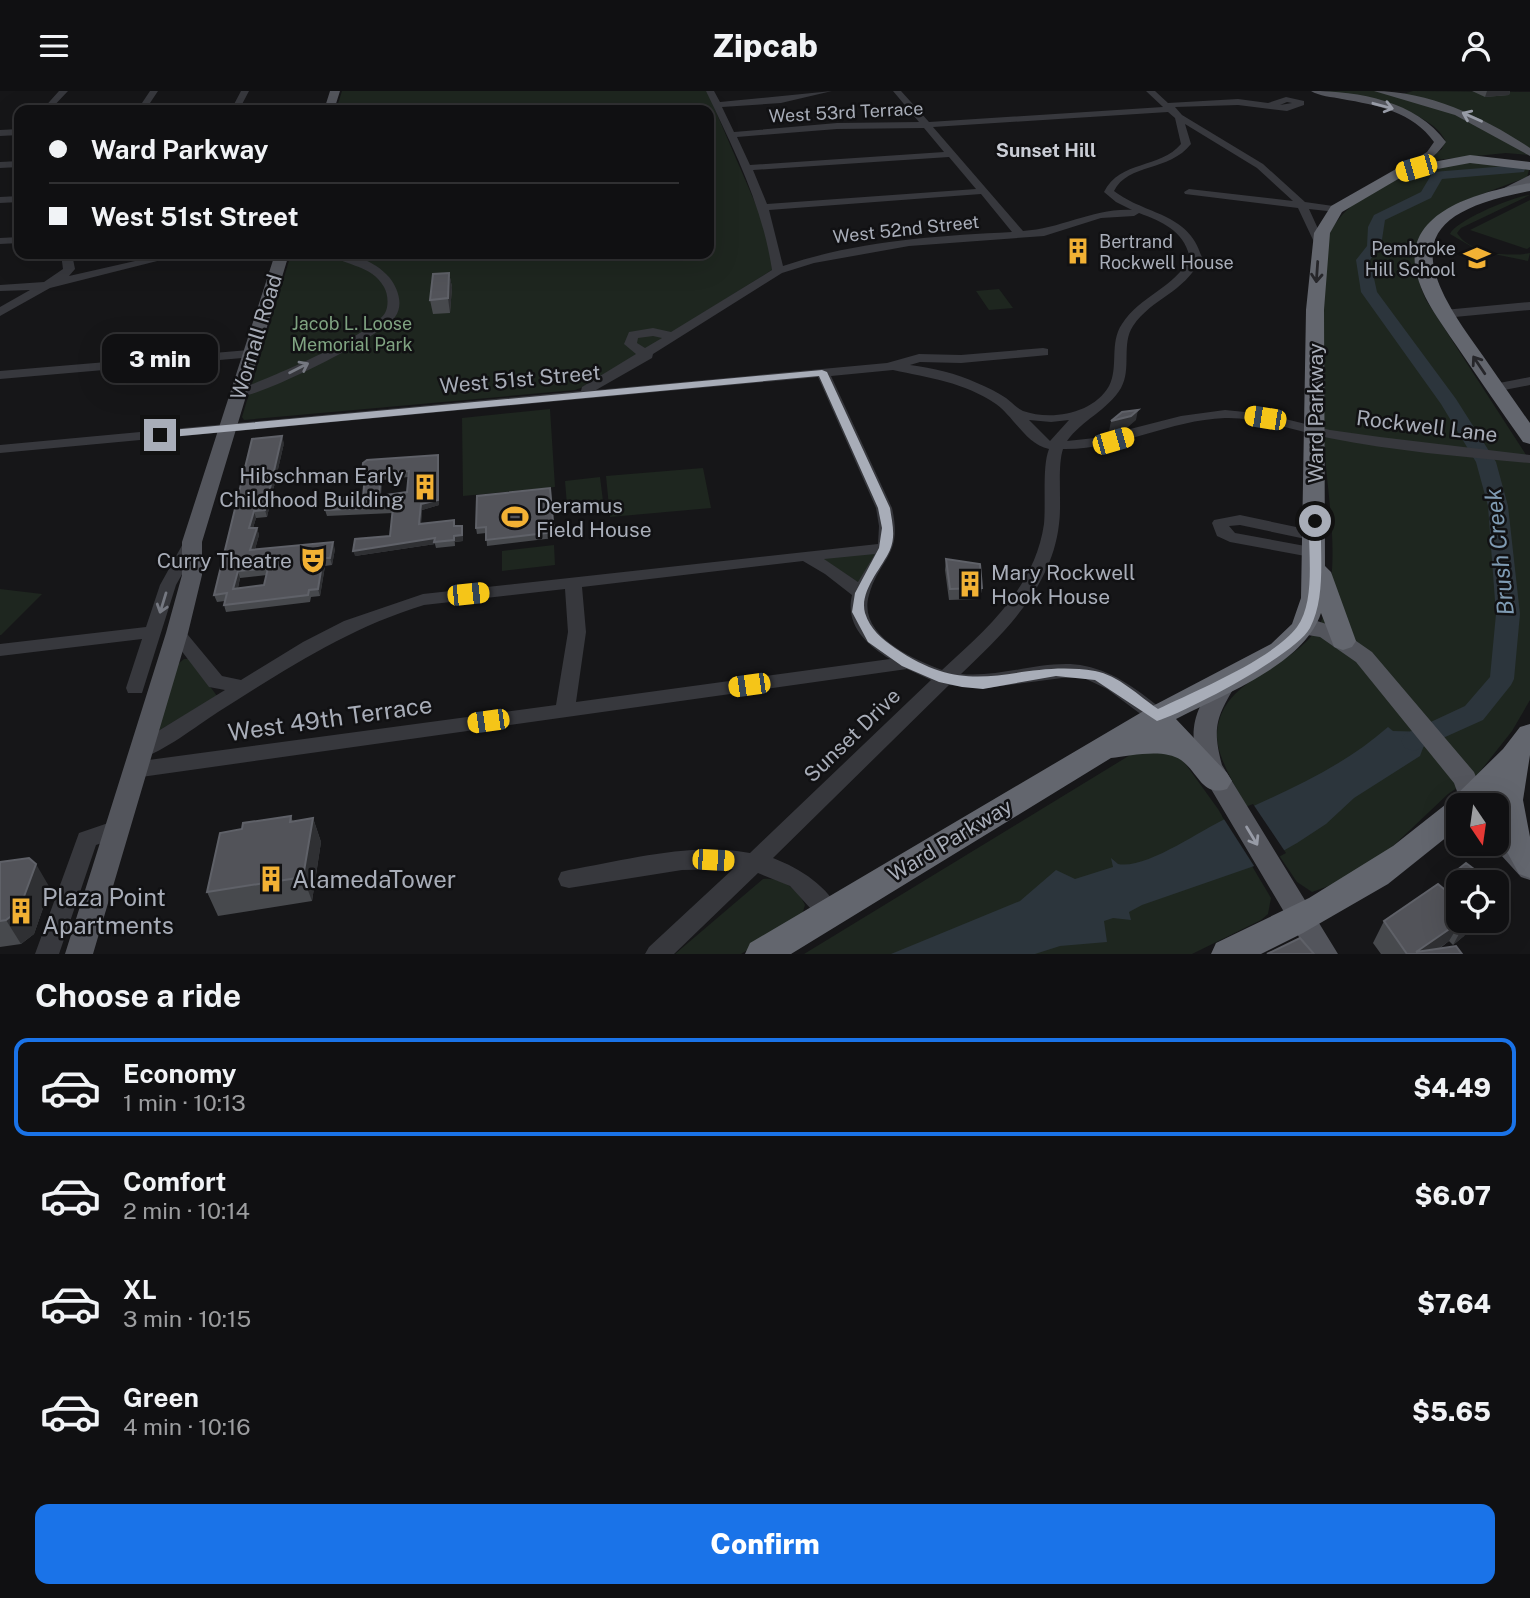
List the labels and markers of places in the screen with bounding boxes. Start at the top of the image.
place label: Bertrand Rockwell House [1099,231,1234,273]
building icon: Bertrand Rockwell House [1063,236,1093,266]
place label: Pembroke Hill School [1365,238,1456,280]
school or university icon: Pembroke Hill School [1462,243,1492,273]
place label: Hibschman Early Childhood Building [219,463,404,512]
building icon: Hibschman Early Childhood Building [410,472,440,502]
place label: Deramus Field House [536,493,652,542]
sports icon: Deramus Field House [500,502,530,532]
theatre icon: Curry Theatre [298,545,328,575]
place label: Curry Theatre [157,548,292,573]
place label: Mary Rockwell Hook House [991,560,1135,609]
building icon: Mary Rockwell Hook House [955,569,985,599]
building icon: AlamedaTower [256,864,286,894]
place label: AlamedaTower [292,865,456,893]
place label: Plaza Point Apartments [42,883,174,939]
building icon: Plaza Point Apartments [6,896,36,926]

